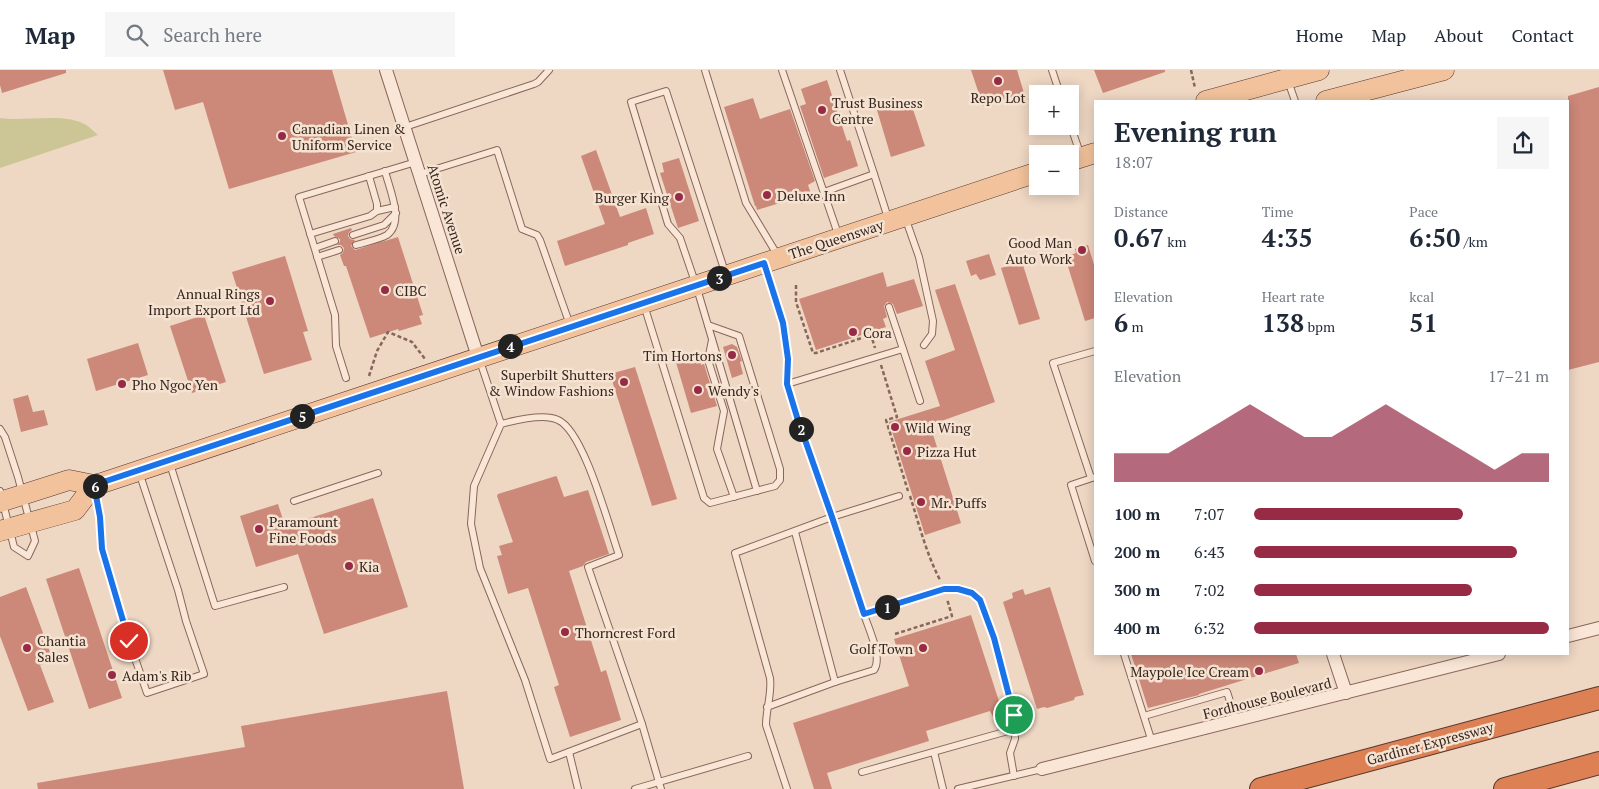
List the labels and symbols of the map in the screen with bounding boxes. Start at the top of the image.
marker: Repo Lot [992,75,1004,87]
place label: Repo Lot [970,88,1026,107]
place label: Trust Business Centre [832,93,923,128]
marker: Trust Business Centre [816,104,828,116]
place label: Canadian Linen & Uniform Service [292,119,405,154]
marker: Canadian Linen & Uniform Service [276,130,288,142]
street label: Atomic Avenue [423,162,471,256]
place label: Deluxe Inn [777,186,846,205]
place label: Burger King [595,188,670,207]
marker: Deluxe Inn [761,189,773,201]
marker: Burger King [673,191,685,203]
street label: The Queensway [786,214,887,263]
place label: Good Man Auto Work [1006,233,1073,268]
marker: Good Man Auto Work [1076,244,1088,256]
pin: 3 [706,266,732,290]
place label: CIBC [395,281,427,300]
place label: Annual Rings Import Export Ltd [148,284,260,319]
marker: CIBC [379,284,391,296]
marker: Annual Rings Import Export Ltd [264,295,276,307]
place label: Cora [863,323,892,342]
marker: Cora [847,326,859,338]
pin: 4 [498,334,522,358]
place label: Tim Hortons [643,346,722,365]
marker: Tim Hortons [726,349,738,361]
place label: Superbilt Shutters & Window Fashions [489,365,614,400]
place label: Pho Ngoc Yen [132,375,219,394]
marker: Superbilt Shutters & Window Fashions [618,376,630,388]
marker: Pho Ngoc Yen [116,378,128,390]
place label: Wendy's [708,381,759,400]
marker: Wendy's [692,384,704,396]
pin: 5 [290,404,314,428]
pin: 2 [788,416,814,442]
place label: Wild Wing [905,418,971,437]
marker: Wild Wing [889,421,901,433]
place label: Pizza Hut [917,442,978,461]
marker: Pizza Hut [901,445,913,457]
pin: 6 [82,474,108,498]
place label: Mr. Puffs [931,493,987,512]
marker: Mr. Puffs [915,496,927,508]
place label: Paramount Fine Foods [269,512,339,547]
marker: Paramount Fine Foods [253,523,265,535]
place label: Kia [359,557,379,576]
marker: Kia [343,560,355,572]
pin: 1 [874,594,900,620]
pin [108,620,150,662]
place label: Thorncrest Ford [575,623,676,642]
marker: Thorncrest Ford [559,626,571,638]
place label: Chantia Sales [37,631,86,666]
place label: Golf Town [849,639,914,658]
marker: Chantia Sales [21,642,33,654]
marker: Golf Town [917,642,929,654]
place label: Maypole Ice Cream [1130,662,1249,681]
marker: Maypole Ice Cream [1253,665,1265,677]
place label: Adam's Rib [122,666,192,685]
marker: Adam's Rib [106,669,118,681]
street label: Fordhouse Boulevard [1201,673,1333,723]
pin [993,694,1035,736]
street label: Gardiner Expressway [1365,717,1496,769]

